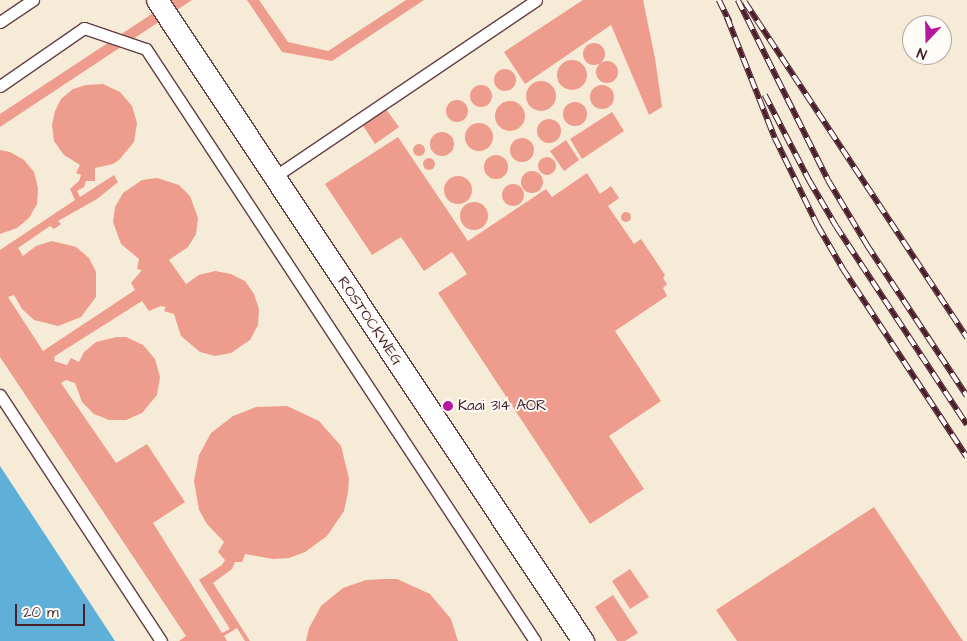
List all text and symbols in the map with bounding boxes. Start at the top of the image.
north arrow [902,15,952,65]
text: N [914,42,930,64]
street label: ROSTOCKWEG [334,273,406,369]
place label: Kaai 314 AOR [458,397,547,415]
marker: Kaai 314 AOR [442,400,454,412]
scale bar [18,594,88,626]
text: 20 m [23,602,59,623]

